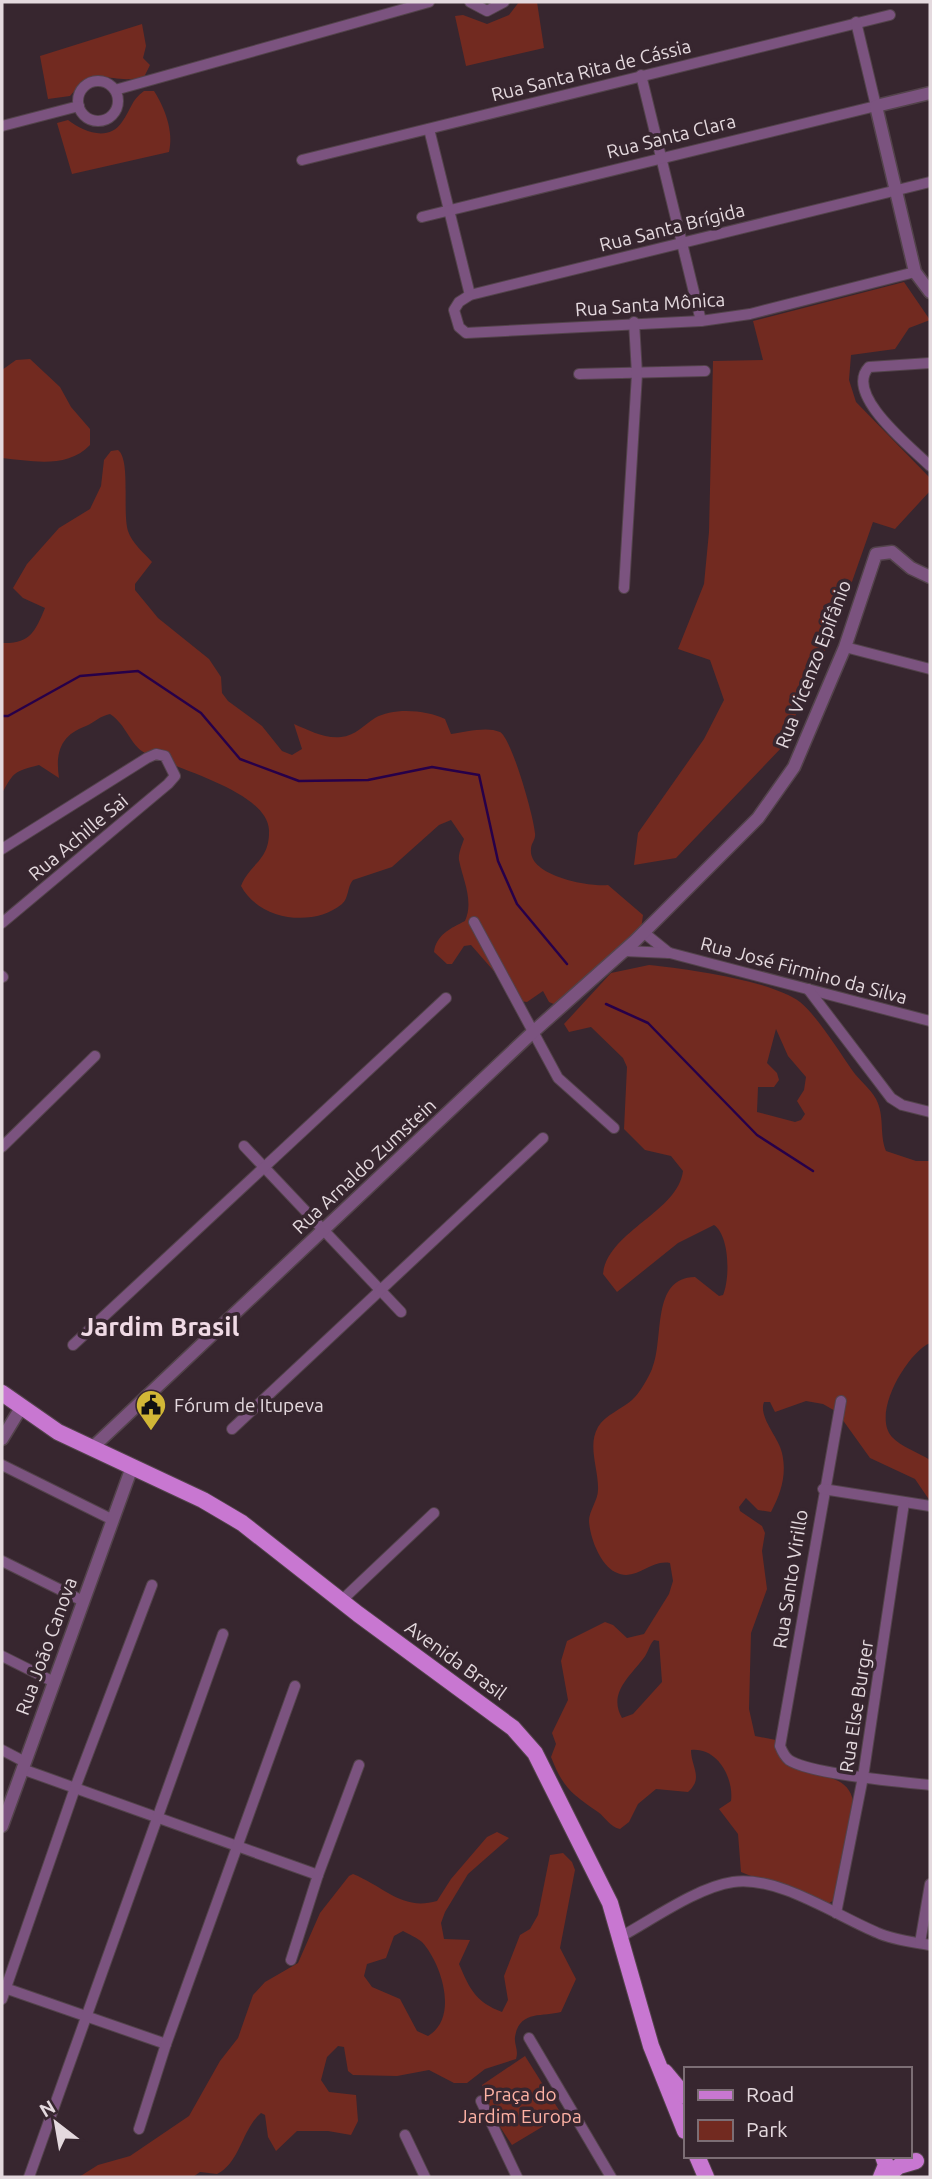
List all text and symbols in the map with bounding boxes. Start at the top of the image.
street label: Rua Santa Rita de Cássia [489,35,693,105]
street label: Rua Santa Clara [604,109,738,163]
street label: Rua Santa Brígida [597,198,747,256]
street label: Rua Santa Mônica [574,288,726,320]
street label: Rua Vicenzo Epifânio [771,577,855,751]
street label: Rua Achille Sai [24,789,132,885]
street label: Rua José Firmino da Silva [698,932,910,1008]
street label: Rua Arnaldo Zumstein [288,1094,440,1238]
district label: Jardim Brasil [81,1312,239,1341]
public building icon: Fórum de Itupeva [134,1388,168,1432]
place label: Fórum de Itupeva [174,1394,324,1416]
street label: Rua Santo Virillo [768,1508,812,1650]
street label: Rua João Canova [11,1574,81,1718]
street label: Avenida Brasil [401,1616,511,1704]
street label: Rua Else Burger [835,1638,877,1774]
legend [684,2067,911,2158]
text: Road [746,2082,794,2106]
park label: Praça do Jardim Europa [458,2083,582,2127]
north arrow [21,2088,91,2158]
text: N [35,2095,59,2122]
text: Park [746,2117,788,2141]

